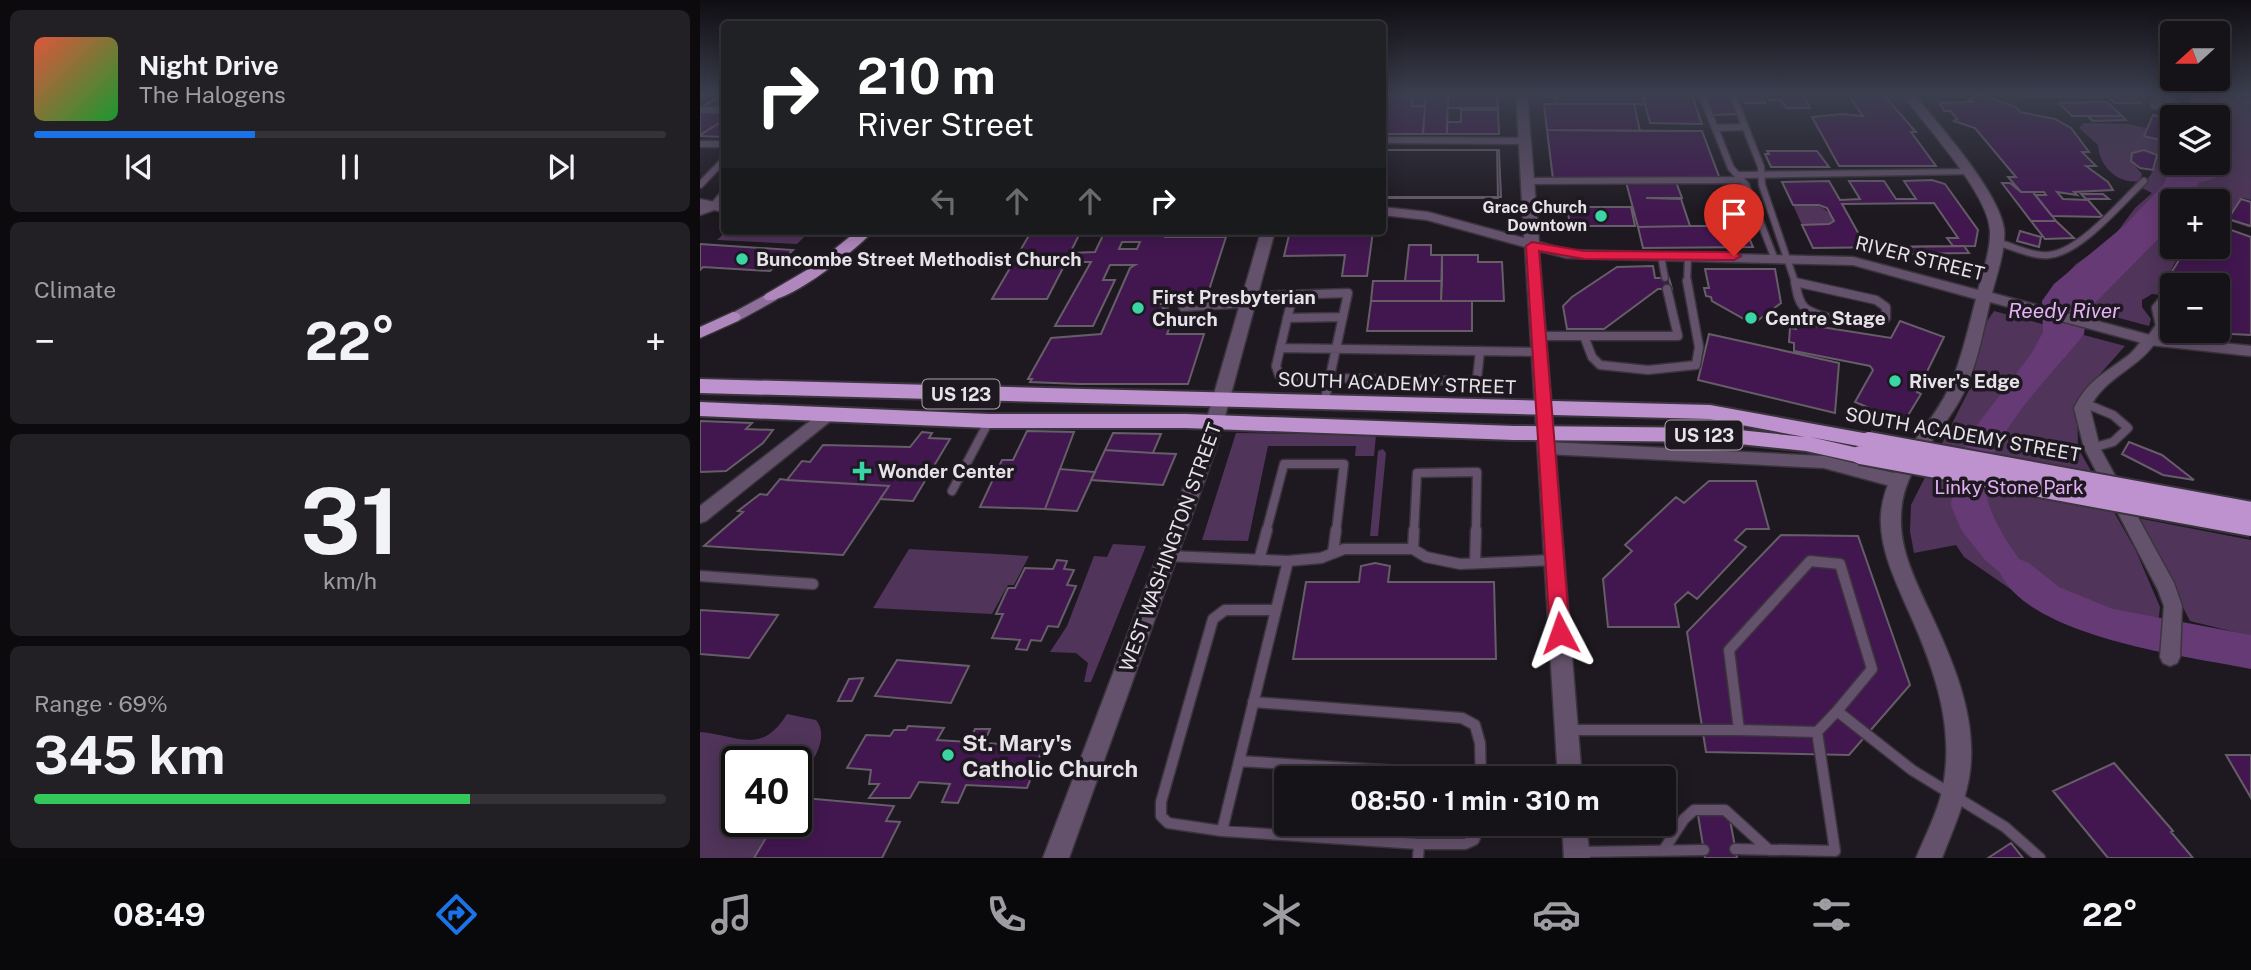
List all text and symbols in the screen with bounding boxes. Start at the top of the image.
north arrow [2160,21,2230,91]
map controls [2160,21,2230,343]
text: 210 m [857,47,996,105]
icon: right [742,49,833,140]
text: Night Drive [139,50,279,81]
text: The Halogens [139,81,286,108]
button: layers [2160,105,2230,175]
text: River Street [857,106,1034,143]
icon: previous [120,148,158,186]
icon: pause [331,148,369,186]
icon: next [542,148,580,186]
icon: left [925,182,963,220]
icon: ahead [998,182,1036,220]
icon: ahead [1071,182,1109,220]
icon: right [1144,182,1182,220]
pin [1704,184,1764,256]
button: + [2160,189,2230,259]
icon: arrive [1715,195,1753,233]
place label: Grace Church Downtown [1483,198,1587,235]
marker: Grace Church Downtown [1593,208,1609,224]
street label: RIVER STREET [1853,231,1987,285]
place label: Buncombe Street Methodist Church [756,248,1082,270]
marker: Buncombe Street Methodist Church [734,251,750,267]
button: − [2160,273,2230,343]
text: Climate [34,276,116,303]
place label: First Presbyterian Church [1152,286,1316,330]
water label: Reedy River [2008,298,2121,323]
marker: First Presbyterian Church [1130,300,1146,316]
place label: Centre Stage [1765,307,1886,329]
marker: Centre Stage [1743,310,1759,326]
text: 22° [305,311,395,372]
text: − [34,319,55,364]
text: + [645,319,666,364]
street label: SOUTH ACADEMY STREET [1277,368,1517,398]
place label: River's Edge [1909,370,2020,392]
marker: River's Edge [1887,373,1903,389]
road number: US 123 [922,380,1000,408]
street label: SOUTH ACADEMY STREET [1844,402,2082,466]
street label: WEST WASHINGTON STREET [1115,420,1225,674]
road number: US 123 [1665,421,1742,450]
place label: Wonder Center [878,460,1014,482]
marker: Wonder Center [852,461,872,481]
text: 31 [300,468,400,574]
park label: Linky Stone Park [1934,476,2084,498]
text: km/h [323,567,377,594]
position arrow [1523,596,1597,670]
text: Range · 69% [34,690,168,717]
text: 345 km [34,725,225,786]
place label: St. Mary's Catholic Church [962,729,1138,782]
speed limit sign: 40 [721,746,812,837]
marker: St. Mary's Catholic Church [940,747,956,763]
text: 08:50 · 1 min · 310 m [1350,785,1600,816]
icon: directions [432,890,481,939]
icon: music [707,890,756,939]
icon: phone [982,890,1031,939]
icon: climate [1257,890,1306,939]
icon: car [1532,890,1581,939]
icon: filters [1807,890,1856,939]
text: 08:49 [113,896,206,933]
text: 22° [2082,896,2138,933]

